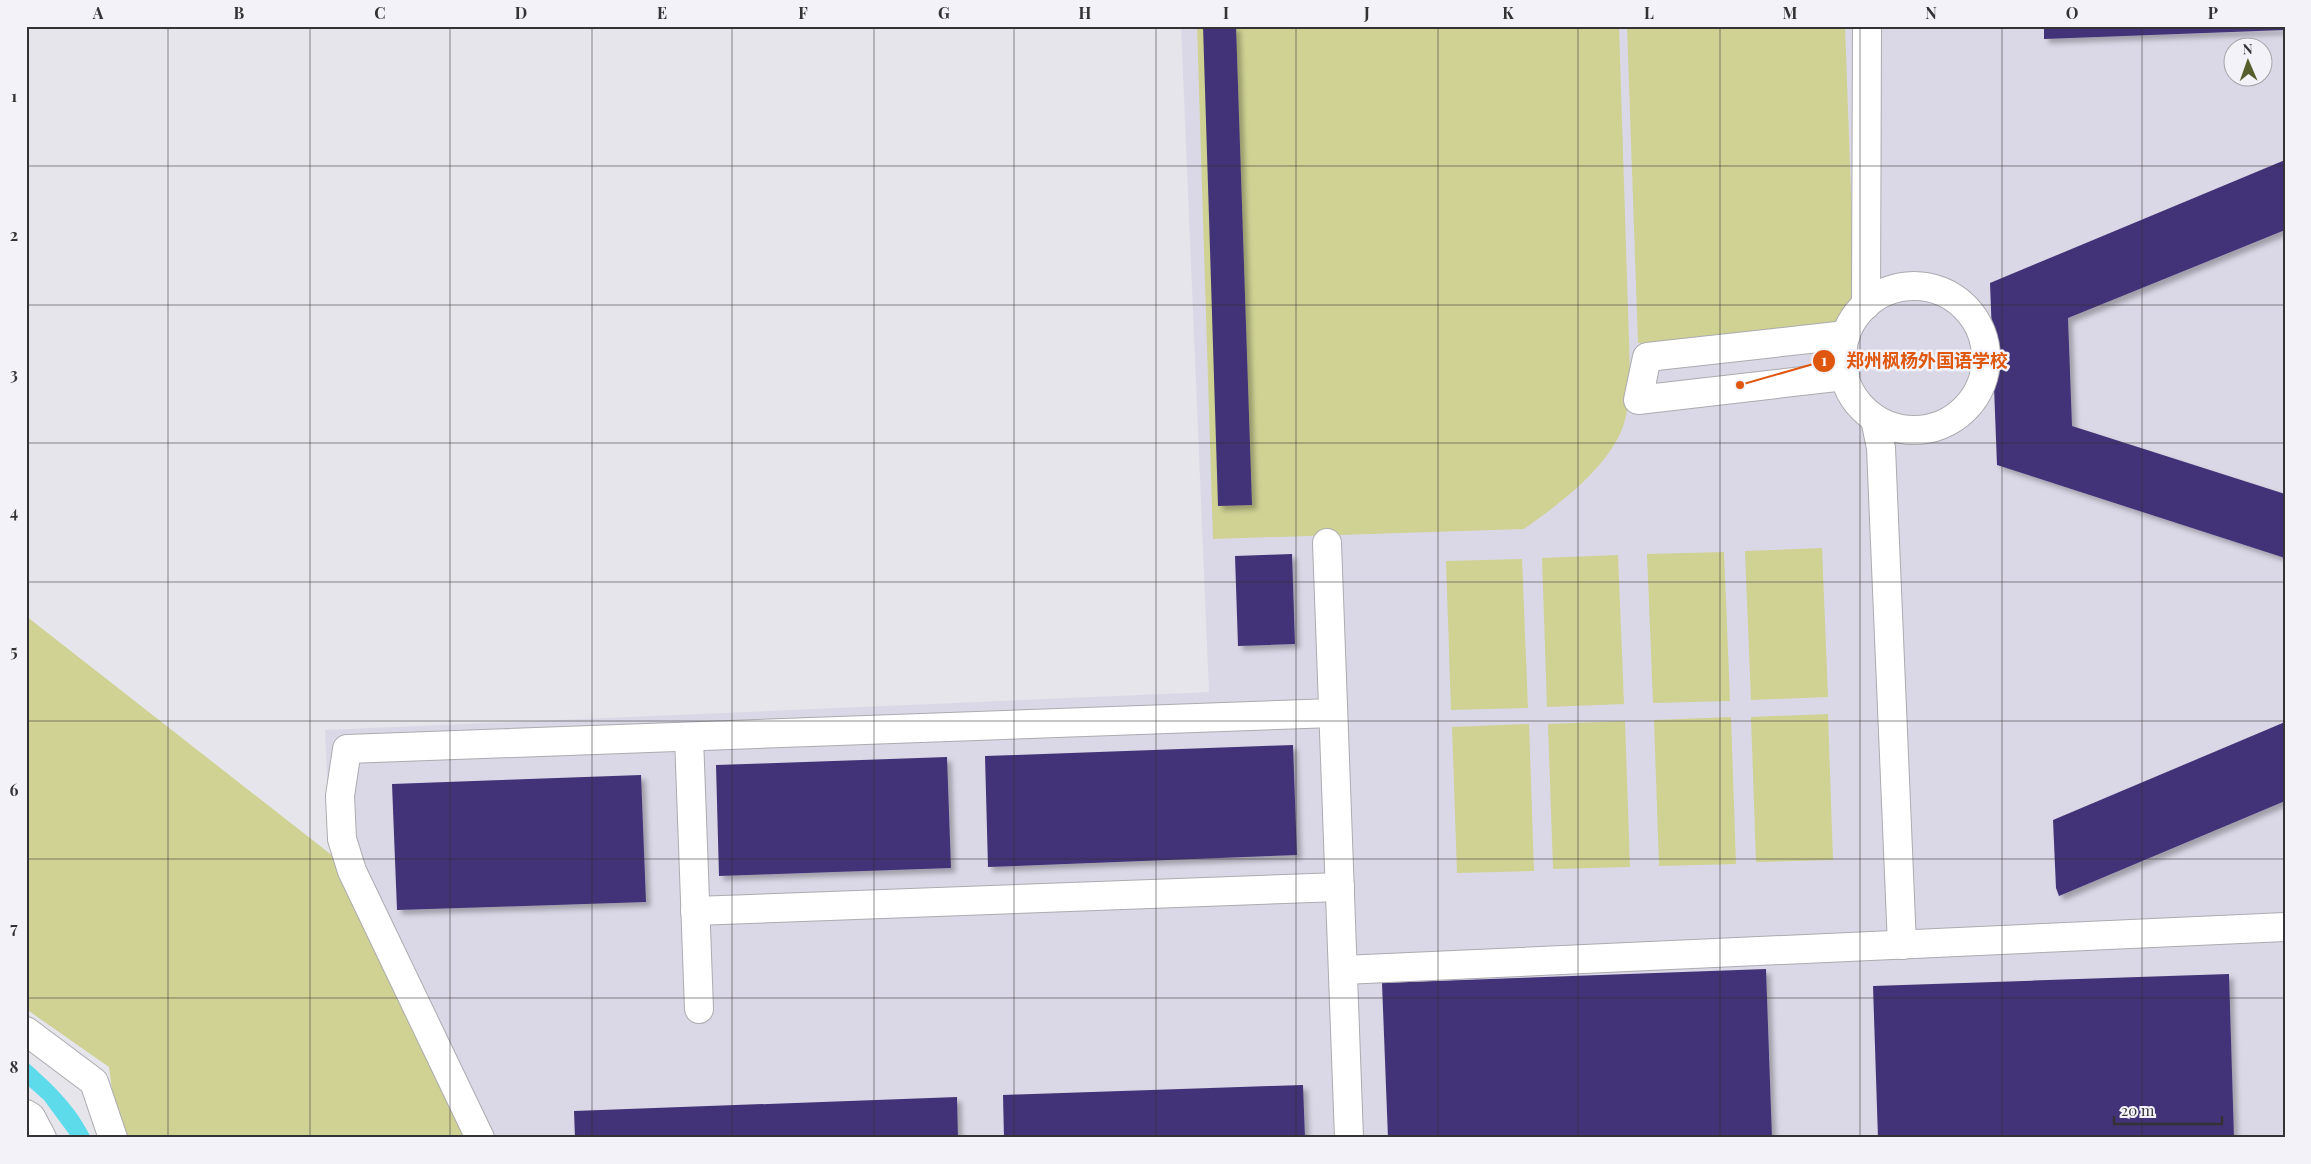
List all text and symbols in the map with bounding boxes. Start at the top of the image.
text: A [92,2,104,23]
text: B [234,2,245,23]
text: C [374,2,386,23]
text: D [515,2,527,23]
text: E [657,2,667,23]
text: F [798,2,808,23]
text: G [938,2,950,23]
text: H [1079,2,1092,23]
text: I [1223,2,1229,23]
text: J [1363,2,1370,23]
text: K [1502,2,1514,23]
text: L [1644,2,1654,23]
text: M [1783,2,1798,23]
text: N [1925,2,1937,23]
text: O [2066,2,2078,23]
text: P [2208,2,2218,23]
north arrow [2224,38,2274,88]
text: N [2242,39,2253,58]
text: 1 [11,85,17,106]
text: 2 [10,224,18,245]
callout: 郑州枫杨外国语学校 [1811,345,2018,378]
text: 郑州枫杨外国语学校 [1846,348,2008,372]
text: 1 [1821,350,1827,370]
text: 3 [10,363,18,384]
text: 4 [10,501,18,522]
text: 5 [10,640,18,661]
text: 6 [10,779,19,800]
text: 7 [10,917,18,938]
text: 8 [10,1056,19,1077]
scale bar [2114,1094,2221,1126]
text: 20 m [2121,1100,2155,1120]

